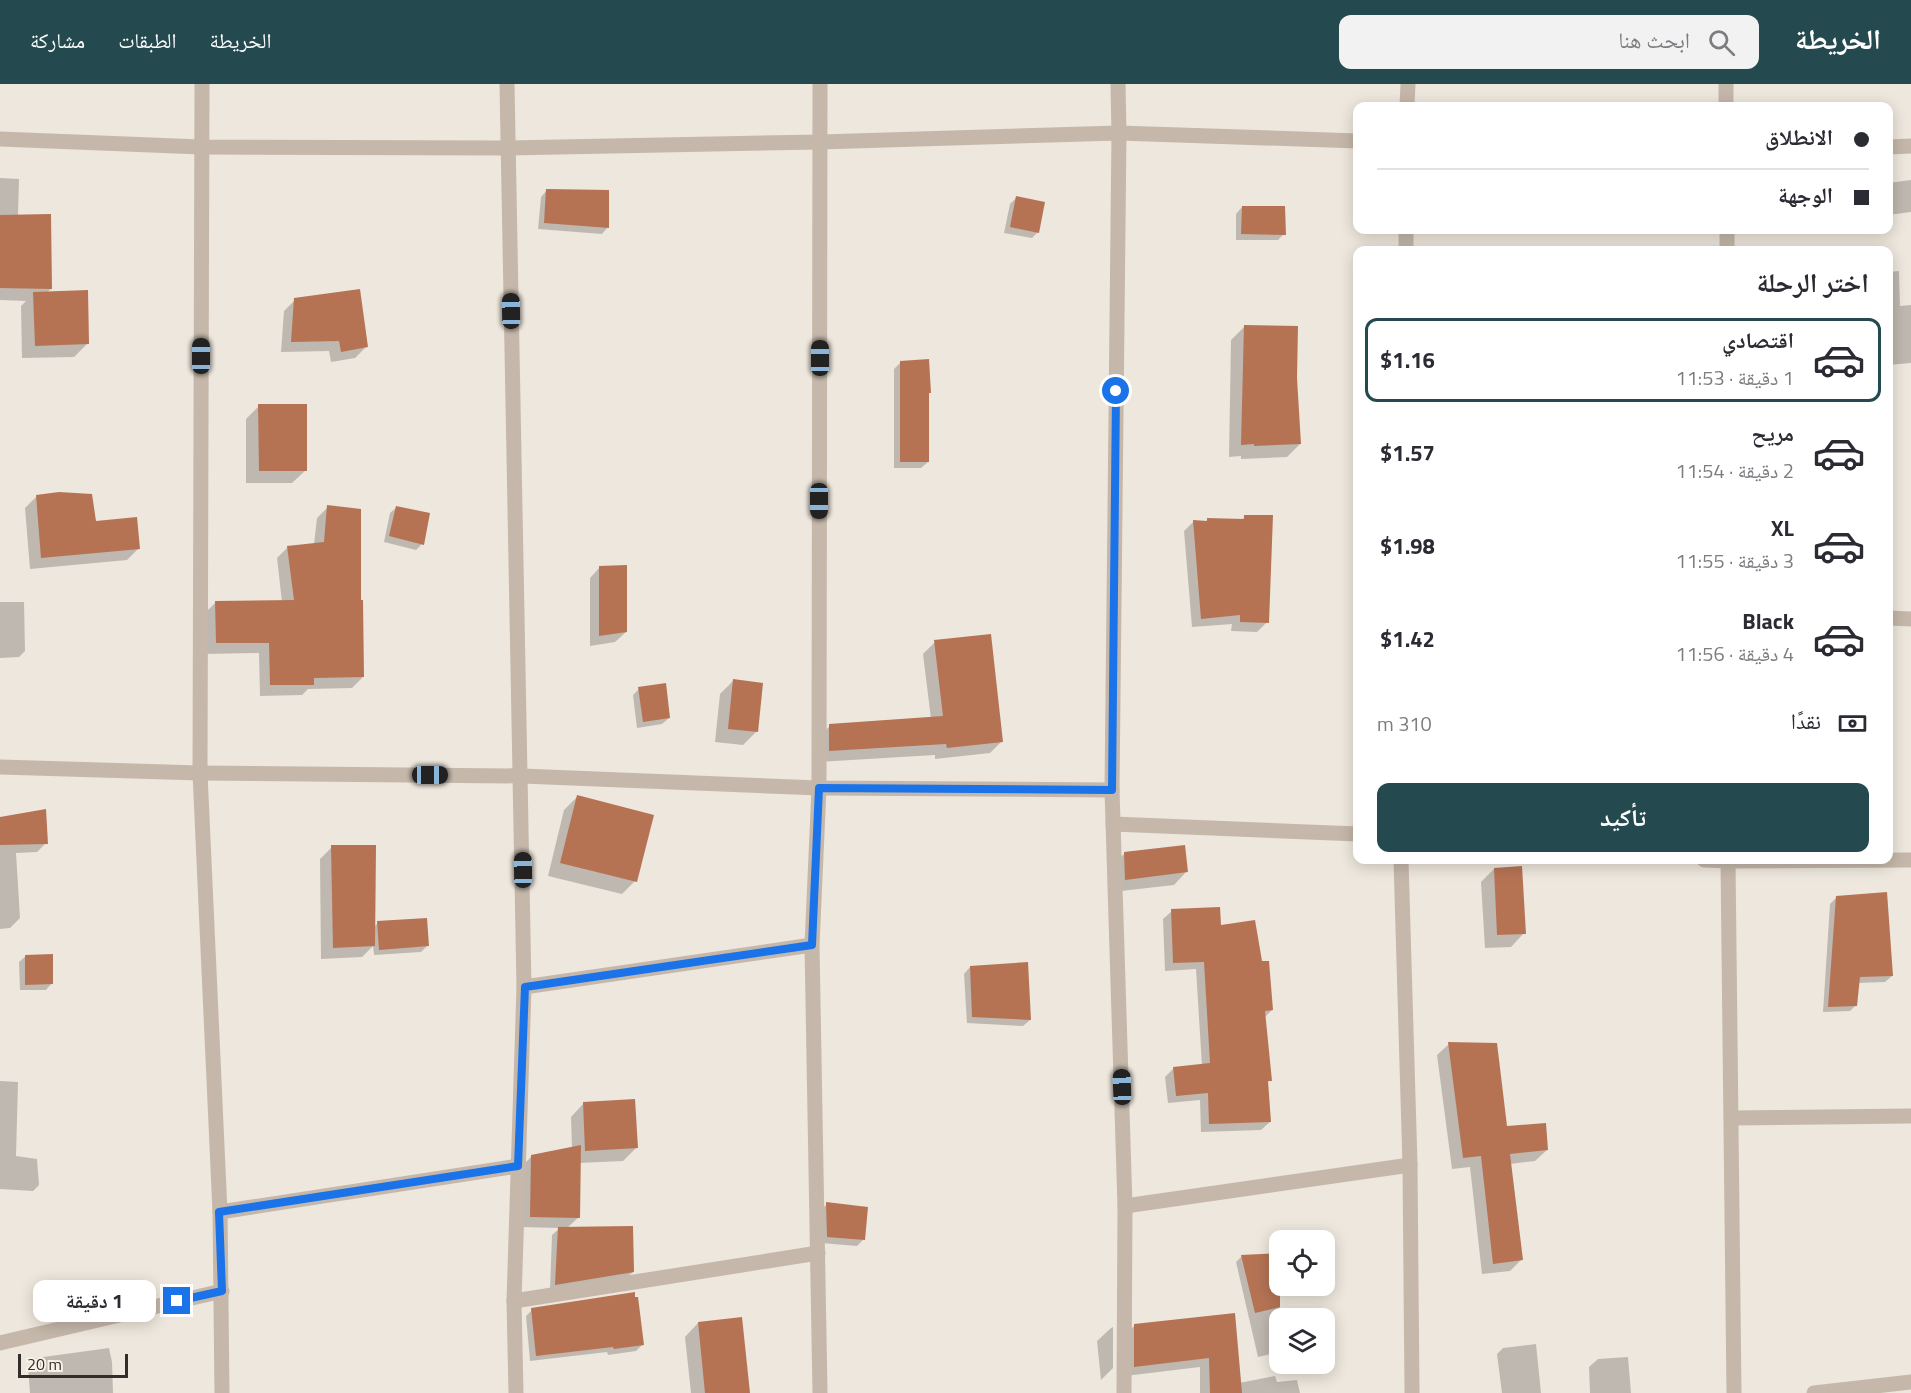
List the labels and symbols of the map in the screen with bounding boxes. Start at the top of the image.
car [502,293,520,329]
car [192,338,210,374]
car [811,340,829,376]
route start [1102,377,1129,404]
car [810,483,828,519]
car [412,766,448,784]
car [514,852,532,888]
car [1112,1069,1132,1105]
callout: 1 دقيقة [33,1280,156,1322]
route end [163,1287,190,1314]
scale bar [18,1351,128,1378]

